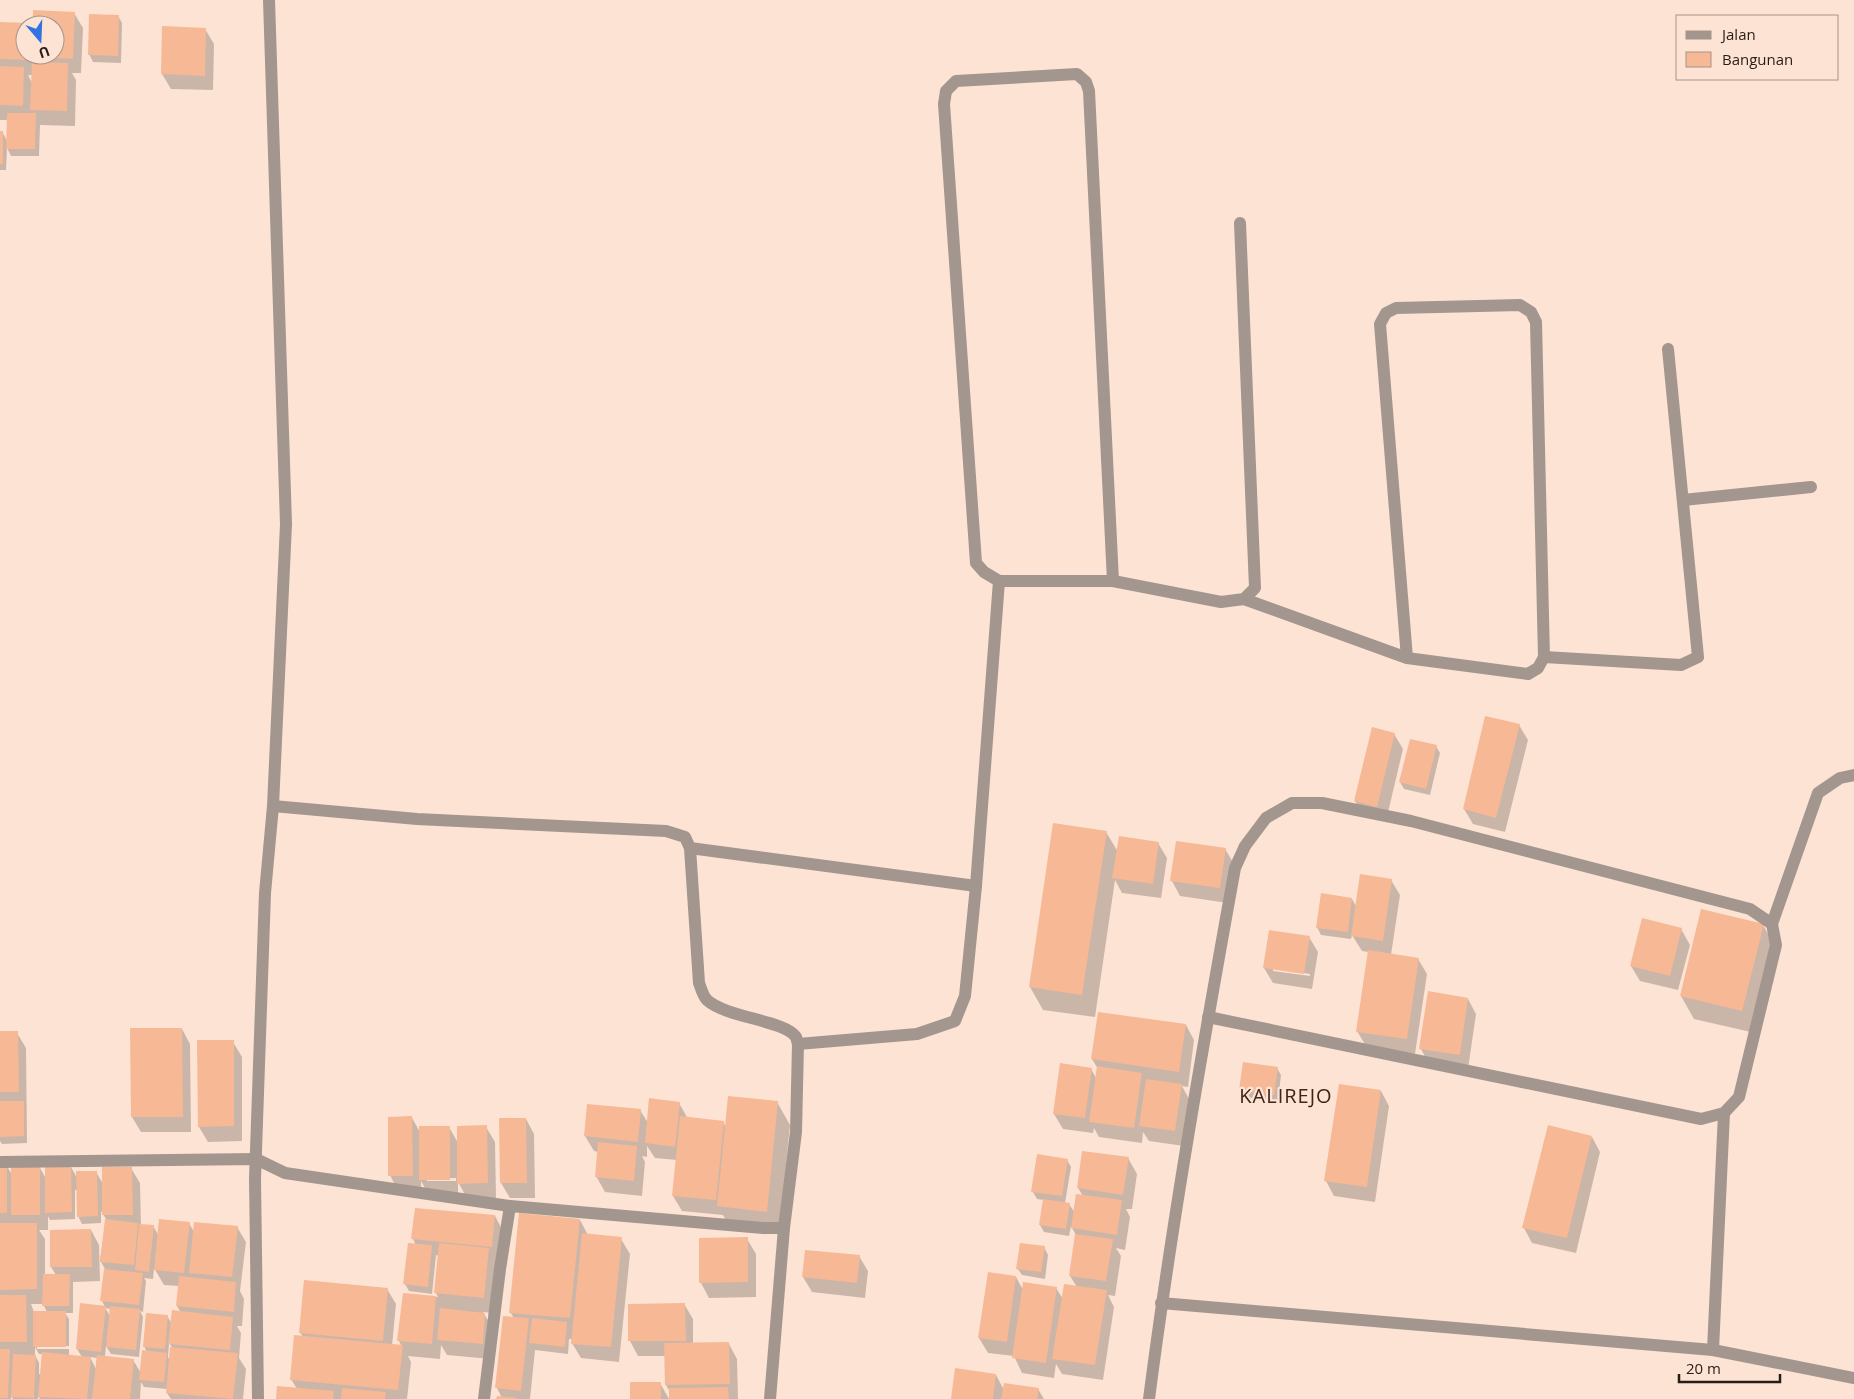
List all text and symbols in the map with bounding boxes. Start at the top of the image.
north arrow [15,15,65,65]
legend [1676,15,1839,80]
text: Jalan [1720,24,1756,44]
text: U [36,42,52,63]
text: Bangunan [1722,49,1793,69]
district label: KALIREJO [1239,1082,1333,1109]
scale bar [1679,1352,1780,1384]
text: 20 m [1686,1358,1721,1378]

